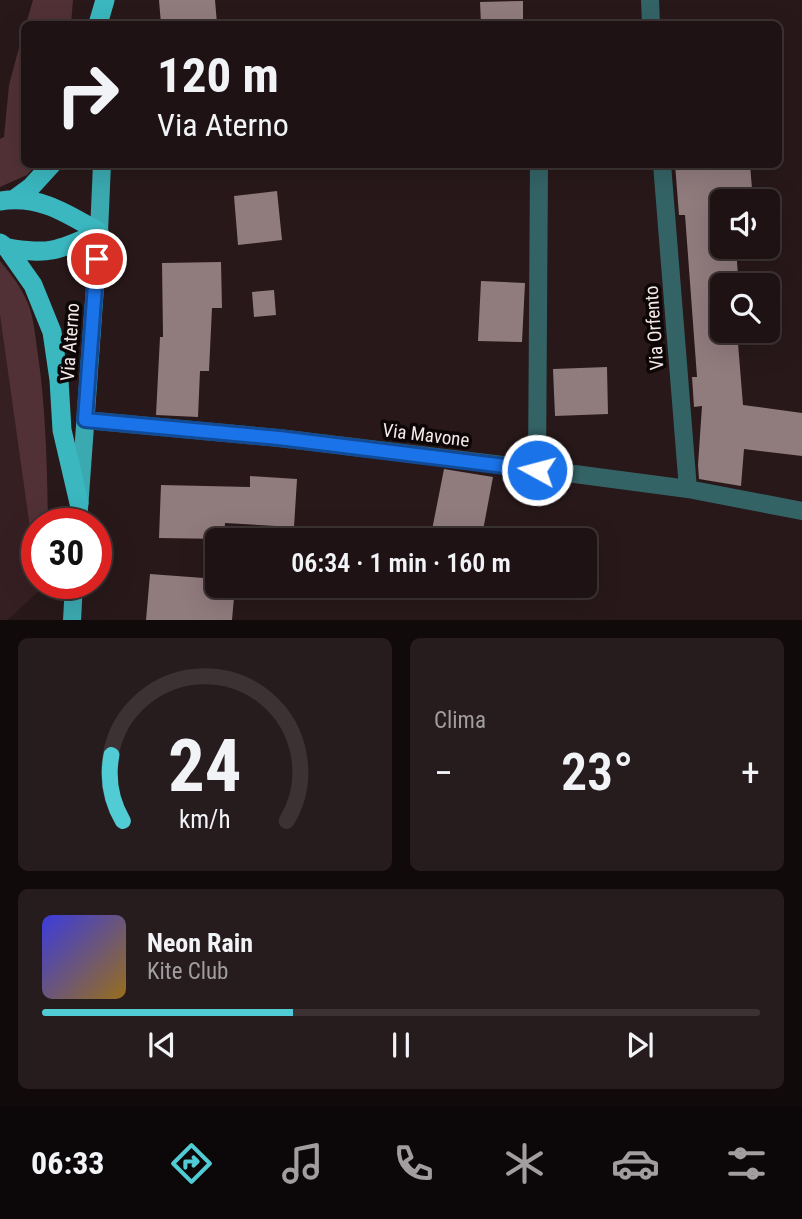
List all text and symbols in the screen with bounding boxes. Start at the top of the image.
text: 120 m [157,47,279,104]
icon: right [42,49,133,140]
text: Via Aterno [157,106,289,144]
map controls [710,189,780,343]
button: sound [710,189,780,259]
pin [67,229,127,289]
icon: arrive [78,240,116,278]
button: search [710,273,780,343]
street label: Via Orfento [640,285,668,371]
street label: Via Aterno [56,302,84,382]
street label: Via Mavone [381,418,471,452]
position arrow [500,433,574,507]
speed limit sign: 30 [21,508,112,599]
text: 06:34 · 1 min · 160 m [291,548,511,578]
text: Clima [434,707,486,734]
text: 24 [168,723,242,809]
text: 23° [561,742,633,803]
text: − [434,751,453,795]
text: + [741,751,760,795]
text: km/h [179,804,231,833]
text: Neon Rain [147,928,253,958]
text: Kite Club [147,958,228,985]
icon: previous [143,1026,181,1064]
icon: pause [382,1026,420,1064]
icon: next [621,1026,659,1064]
icon: directions [167,1139,216,1188]
icon: music [278,1139,327,1188]
icon: phone [389,1139,438,1188]
icon: climate [500,1139,549,1188]
icon: car [611,1139,660,1188]
icon: filters [722,1139,771,1188]
text: 06:33 [31,1144,104,1182]

